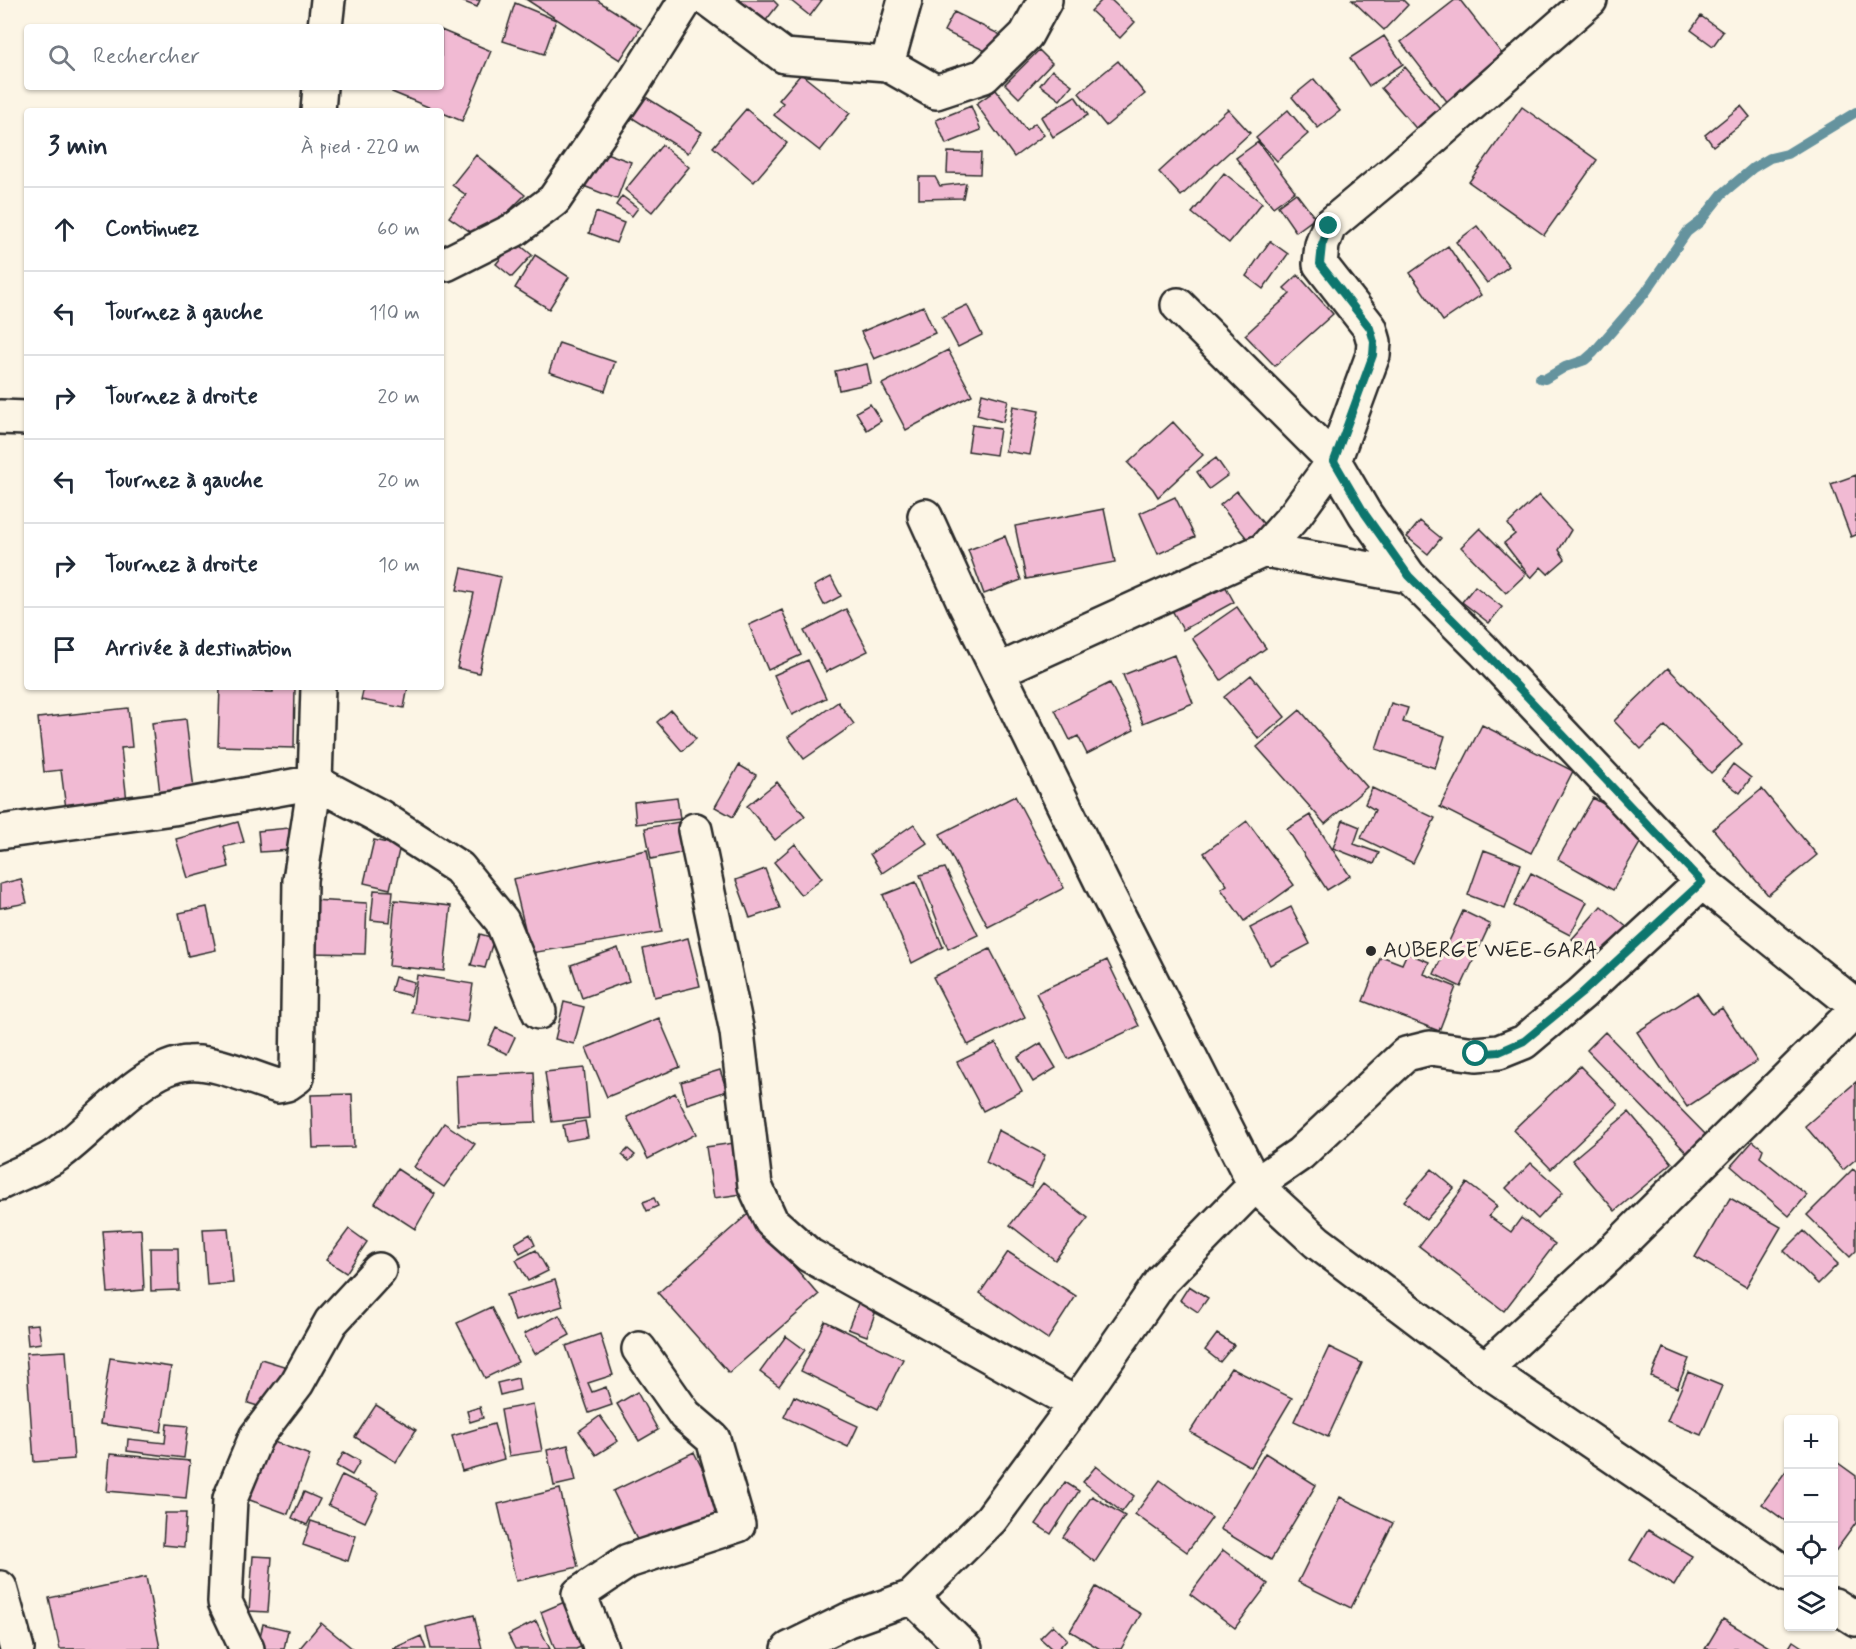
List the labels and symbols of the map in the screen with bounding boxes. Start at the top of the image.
route end [1315,212,1341,238]
place label: AUBERGE WEE-GARA [1383,937,1598,965]
marker: AUBERGE WEE-GARA [1364,944,1378,958]
route start [1462,1040,1488,1066]

